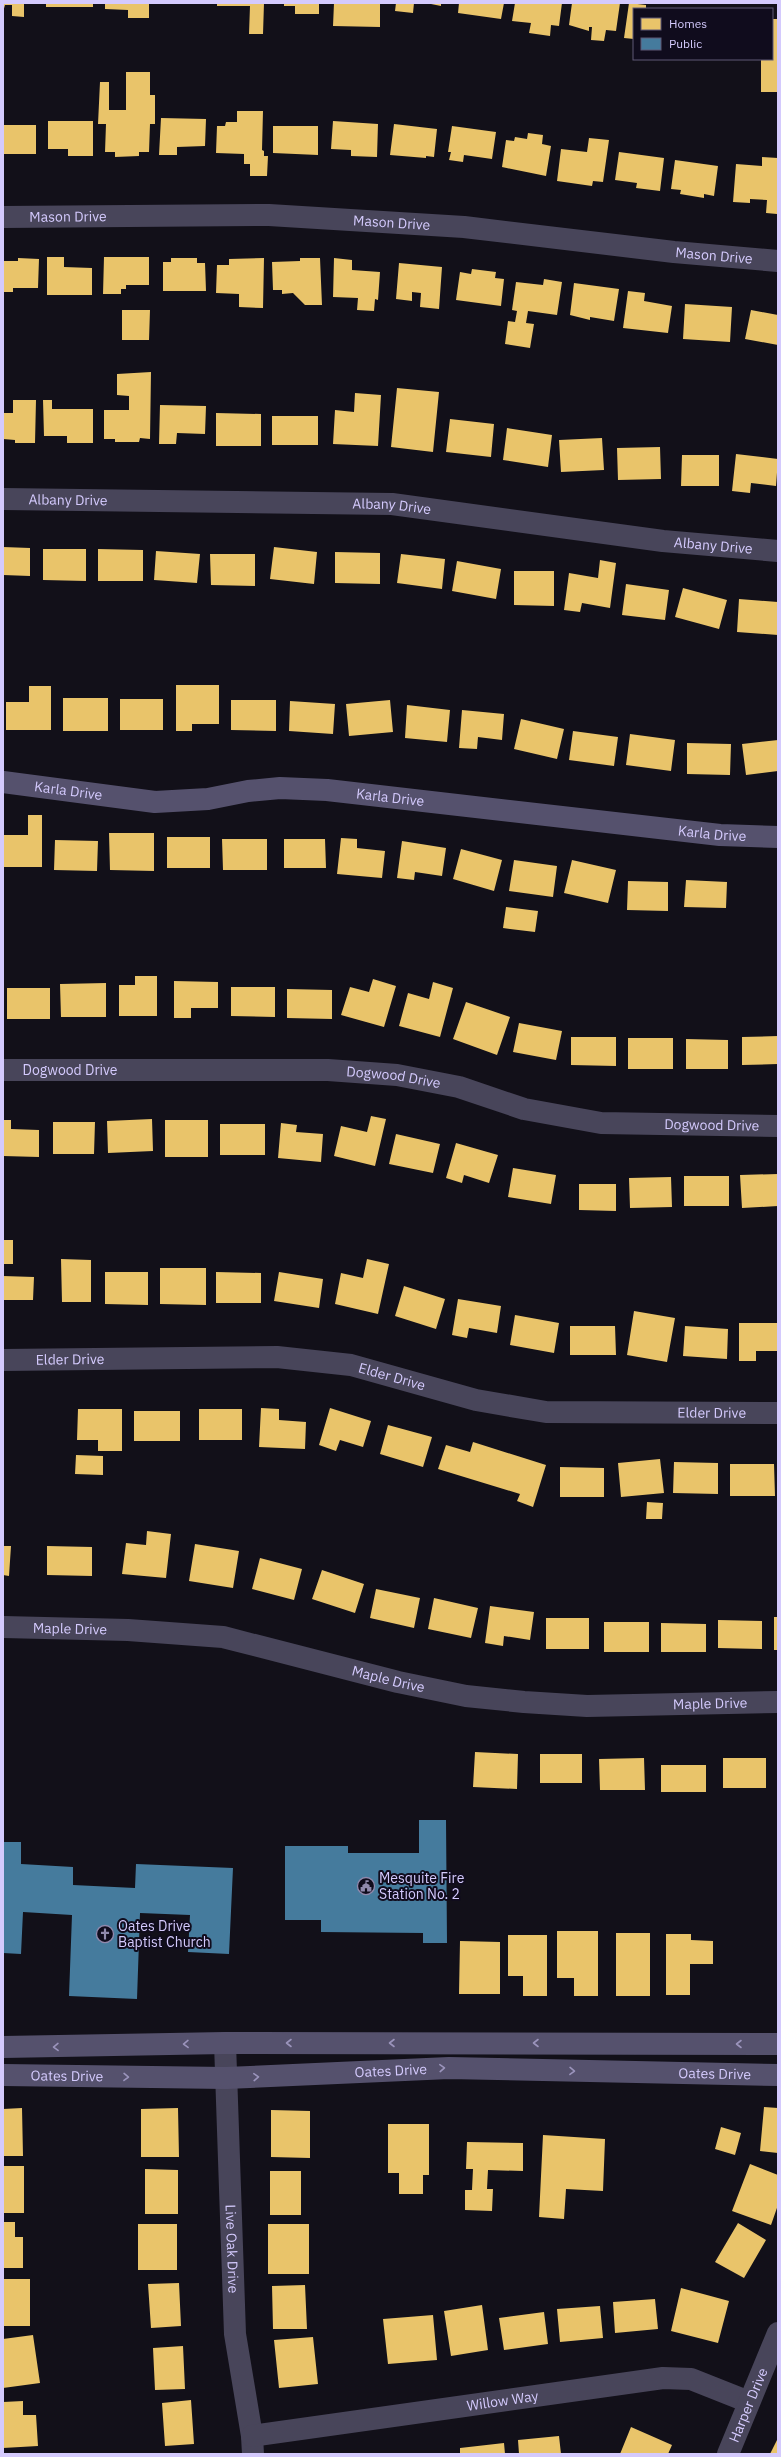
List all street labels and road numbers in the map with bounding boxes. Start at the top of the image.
street label: Mason Drive [29,207,107,226]
street label: Mason Drive [353,211,431,234]
street label: Mason Drive [675,243,754,268]
street label: Albany Drive [28,490,108,509]
street label: Albany Drive [352,494,433,518]
street label: Albany Drive [673,533,754,558]
street label: Karla Drive [33,777,104,804]
street label: Karla Drive [355,784,426,810]
street label: Karla Drive [677,821,747,845]
street label: Dogwood Drive [22,1061,118,1079]
street label: Dogwood Drive [346,1062,443,1092]
street label: Dogwood Drive [664,1115,760,1135]
street label: Elder Drive [36,1350,105,1369]
street label: Elder Drive [356,1359,428,1394]
street label: Elder Drive [677,1404,746,1422]
street label: Maple Drive [33,1619,108,1639]
street label: Maple Drive [350,1662,427,1696]
street label: Maple Drive [673,1694,748,1713]
street label: Oates Drive [354,2060,428,2081]
street label: Oates Drive [678,2064,751,2083]
street label: Oates Drive [31,2066,104,2085]
street label: Live Oak Drive [222,2204,243,2294]
street label: Harper Drive [725,2365,772,2445]
street label: Willow Way [466,2387,539,2415]

